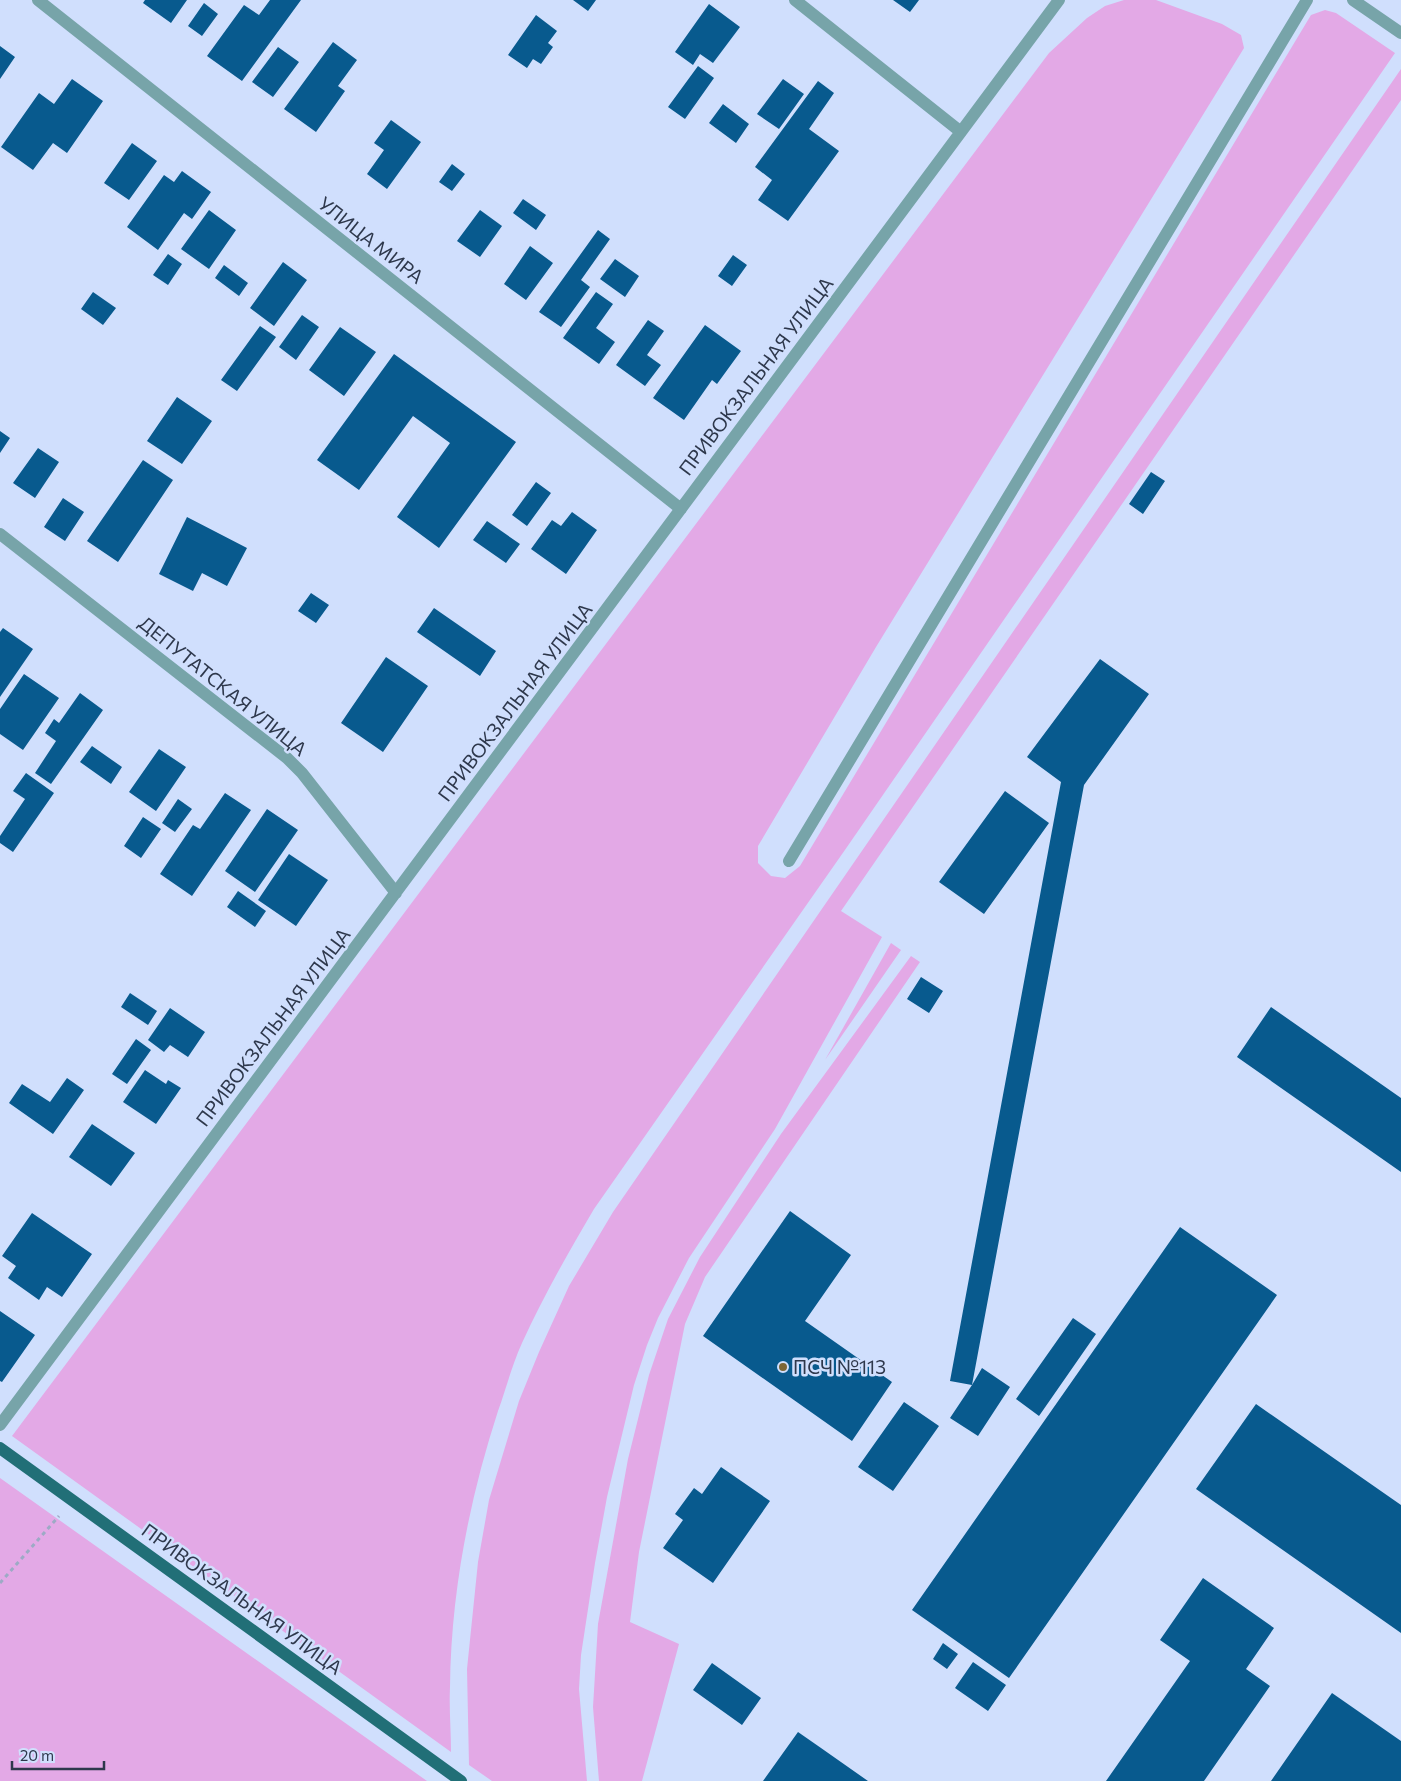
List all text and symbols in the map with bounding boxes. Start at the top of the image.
street label: УЛИЦА МИРА [314,191,429,288]
street label: ПРИВОКЗАЛЬНАЯ УЛИЦА [674,272,838,479]
street label: ПРИВОКЗАЛЬНАЯ УЛИЦА [433,598,597,805]
street label: ДЕПУТАТСКАЯ УЛИЦА [135,611,312,760]
street label: ПРИВОКЗАЛЬНАЯ УЛИЦА [191,923,355,1130]
place label: ПСЧ №113 [793,1355,886,1378]
marker: ПСЧ №113 [777,1361,789,1373]
street label: ПРИВОКЗАЛЬНАЯ УЛИЦА [138,1518,347,1679]
scale bar [12,1738,105,1770]
text: 20 m [20,1746,54,1764]

